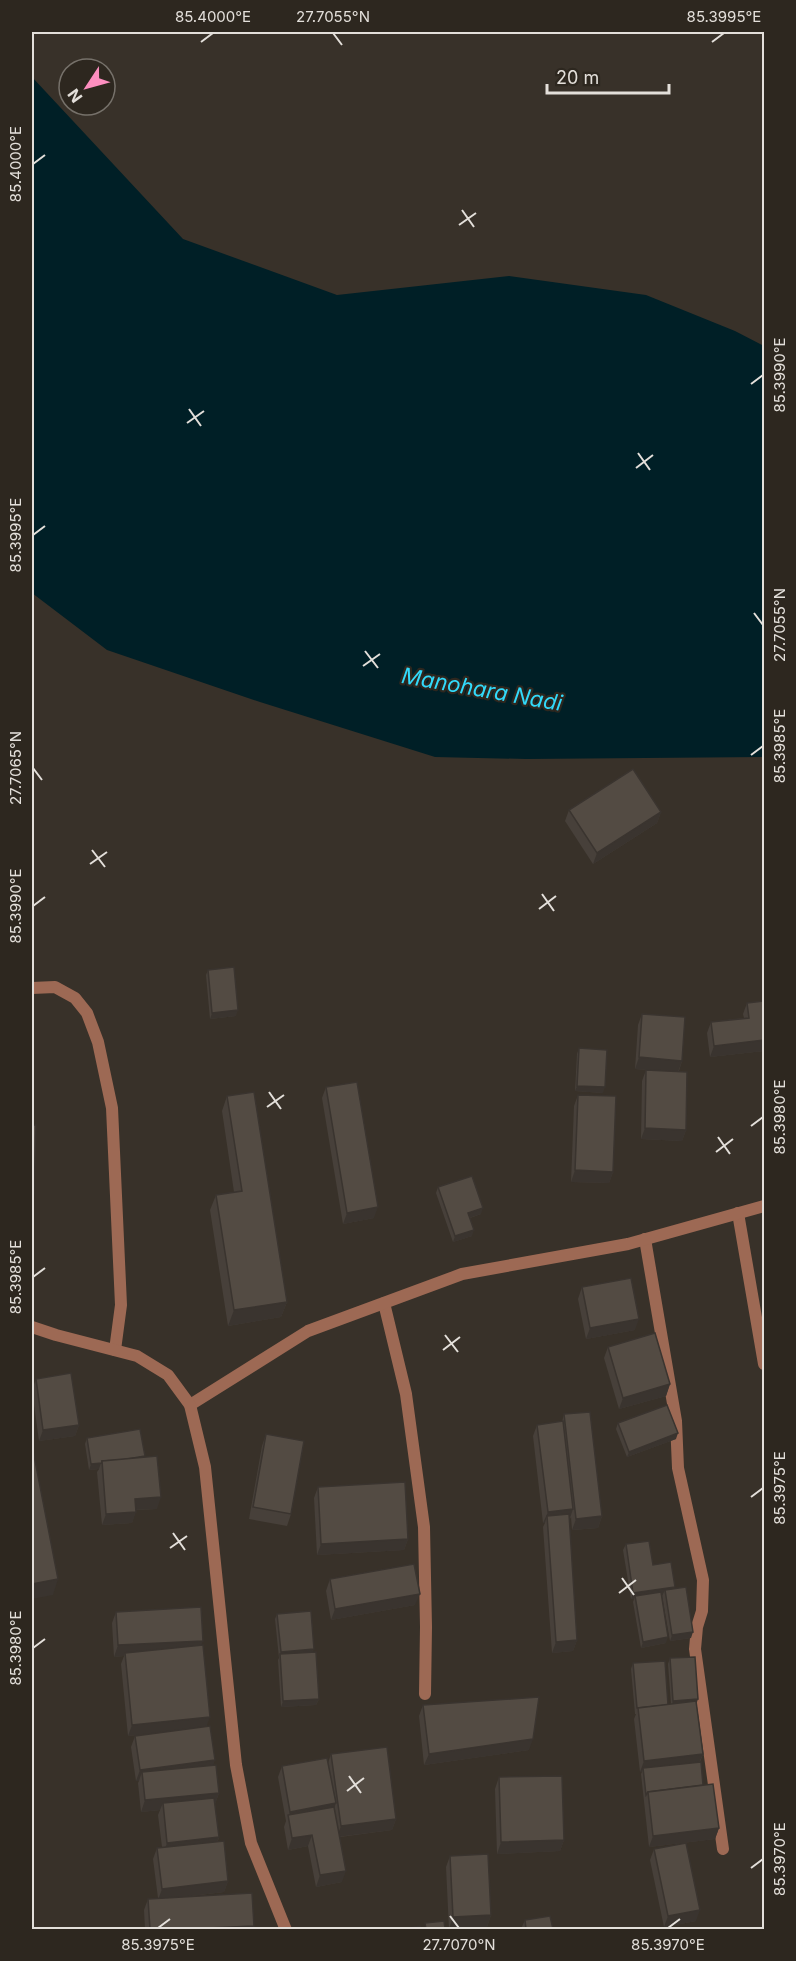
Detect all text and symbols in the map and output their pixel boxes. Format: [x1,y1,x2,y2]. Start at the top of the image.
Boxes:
text: 85.4000°E [175,7,251,26]
text: 27.7055°N [296,7,370,26]
text: 85.3995°E [687,7,761,26]
north arrow [57,57,117,117]
scale bar [547,57,668,95]
text: 20 m [556,67,599,88]
text: N [63,85,87,107]
text: 85.4000°E [6,126,25,202]
text: 85.3990°E [770,337,789,413]
text: 85.3995°E [6,498,25,572]
text: 27.7055°N [770,588,789,662]
water label: Manohara Nadi [400,662,565,716]
text: 85.3985°E [770,709,789,783]
text: 27.7065°N [6,731,25,805]
text: 85.3990°E [6,868,25,944]
text: 85.3980°E [770,1079,789,1155]
text: 85.3985°E [6,1240,25,1314]
text: 85.3975°E [770,1451,789,1525]
text: 85.3980°E [6,1610,25,1686]
text: 85.3970°E [770,1822,789,1896]
text: 85.3975°E [121,1935,195,1954]
text: 27.7070°N [422,1935,496,1954]
text: 85.3970°E [631,1935,705,1954]

